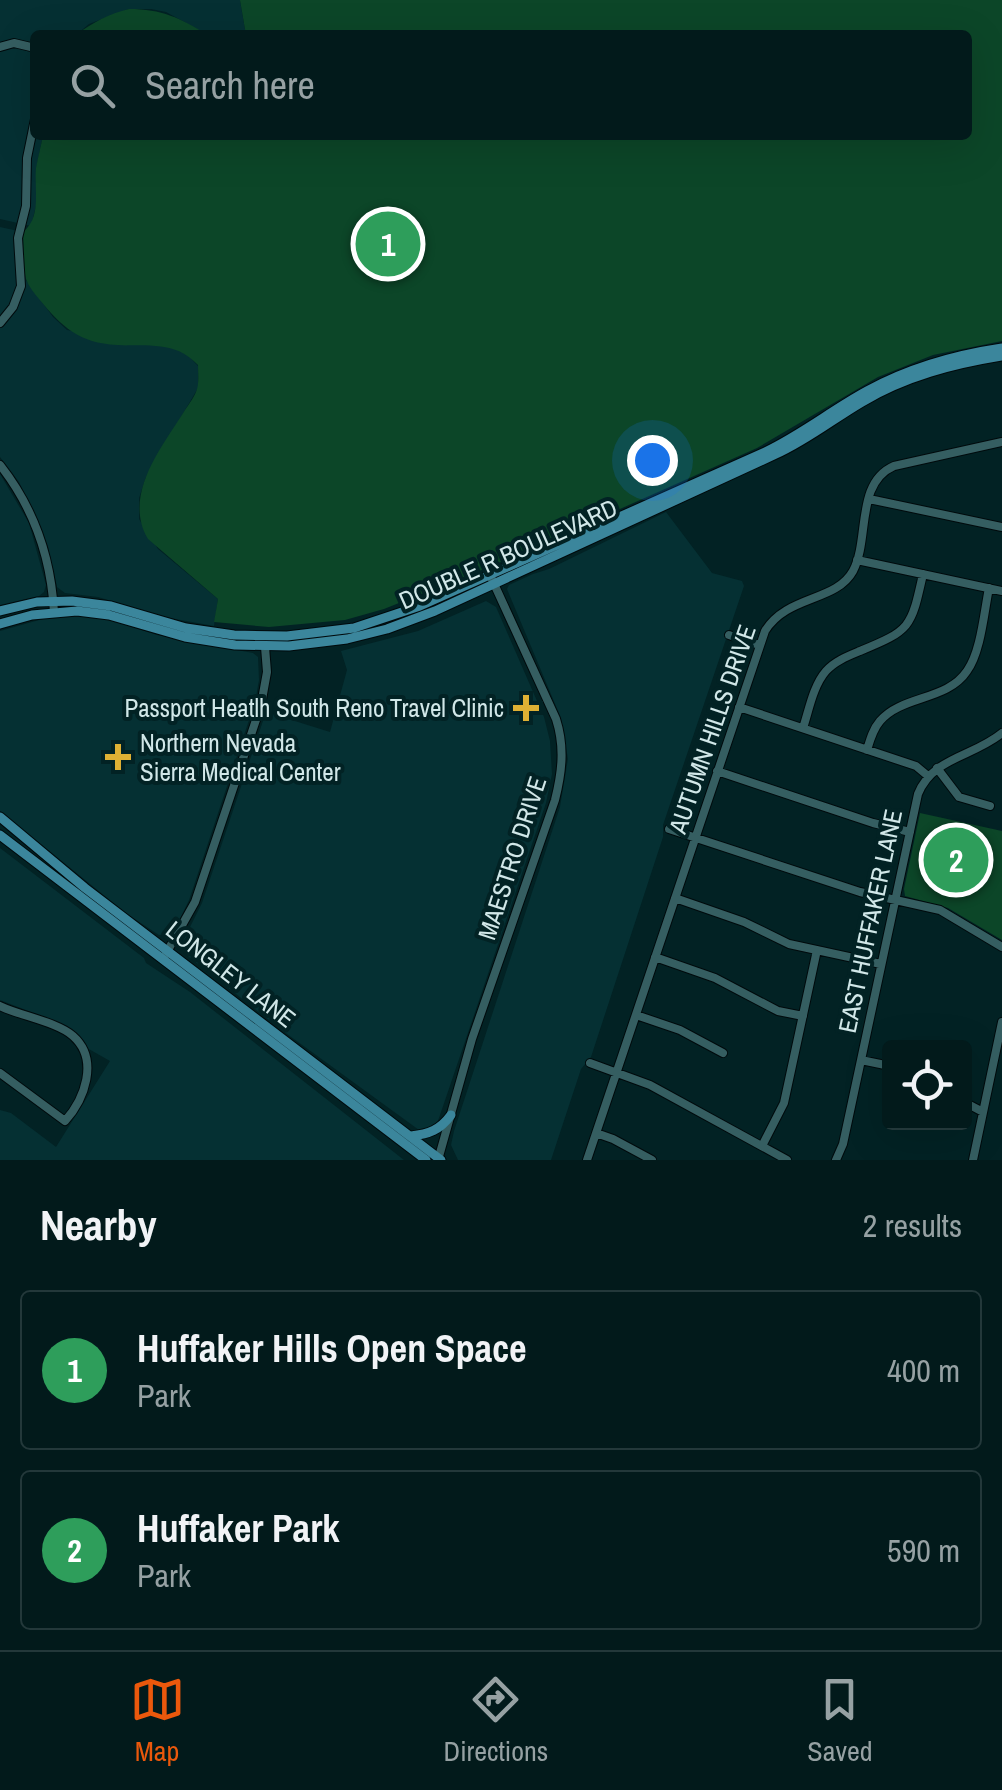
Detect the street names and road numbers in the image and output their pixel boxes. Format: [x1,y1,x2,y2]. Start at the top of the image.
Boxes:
street label: DOUBLE R BOULEVARD [394,491,622,617]
street label: AUTUMN HILLS DRIVE [660,620,764,839]
street label: MAESTRO DRIVE [470,772,554,944]
street label: EAST HUFFAKER LANE [830,806,910,1036]
street label: LONGLEY LANE [159,913,303,1035]

